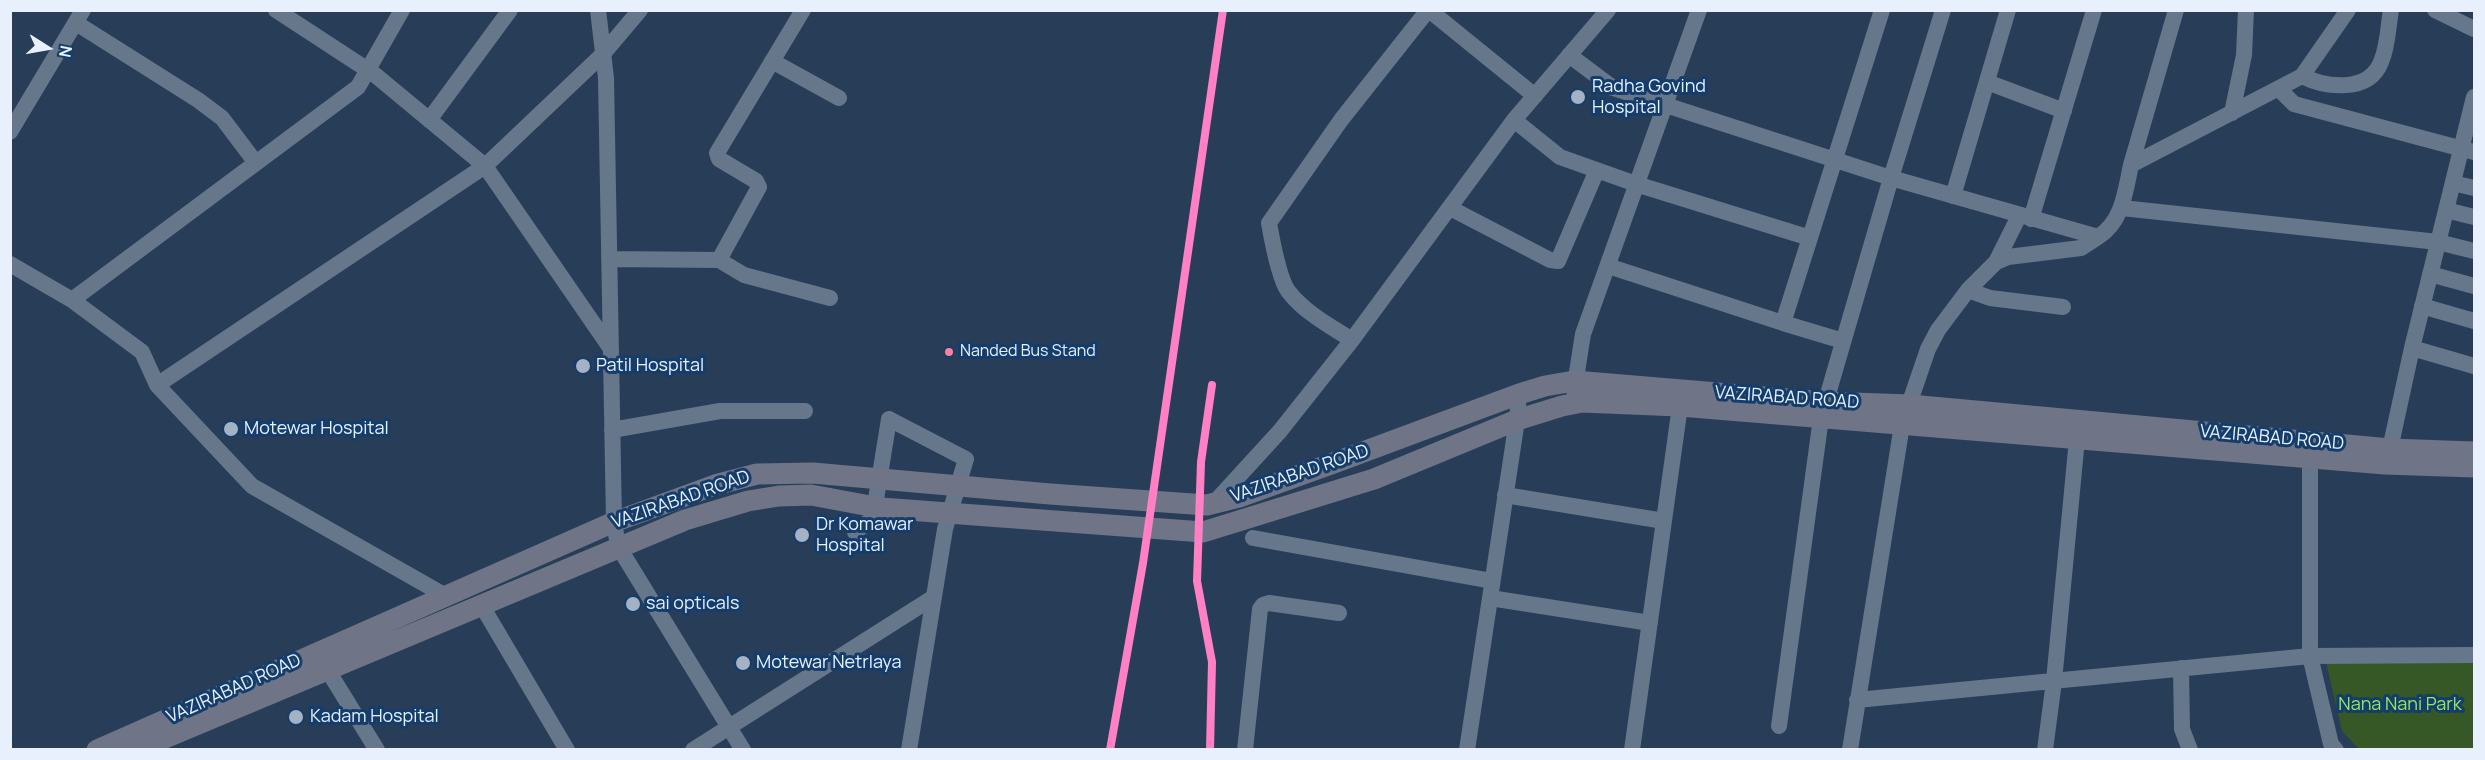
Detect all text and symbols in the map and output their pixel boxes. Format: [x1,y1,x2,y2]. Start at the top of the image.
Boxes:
north arrow [18,18,78,78]
text: N [54,44,78,59]
place label: Radha Govind Hospital [1592,76,1706,118]
marker: Radha Govind Hospital [1569,88,1587,106]
place label: Nanded Bus Stand [960,342,1096,362]
marker: Nanded Bus Stand [943,346,955,358]
place label: Patil Hospital [596,355,704,377]
marker: Patil Hospital [574,357,592,375]
street label: VAZIRABAD ROAD [1714,382,1860,414]
place label: Motewar Hospital [244,418,389,440]
marker: Motewar Hospital [222,420,240,438]
street label: VAZIRABAD ROAD [2199,421,2345,455]
street label: VAZIRABAD ROAD [1228,440,1372,508]
street label: VAZIRABAD ROAD [609,466,753,534]
place label: Dr Komawar Hospital [816,514,913,556]
marker: Dr Komawar Hospital [793,526,811,544]
place label: sai opticals [646,593,740,615]
marker: sai opticals [624,595,642,613]
street label: VAZIRABAD ROAD [164,650,304,728]
place label: Motewar Netrlaya [756,652,901,674]
marker: Motewar Netrlaya [734,654,752,672]
park label: Nana Nani Park [2338,694,2462,716]
place label: Kadam Hospital [310,706,439,728]
marker: Kadam Hospital [287,708,305,726]

